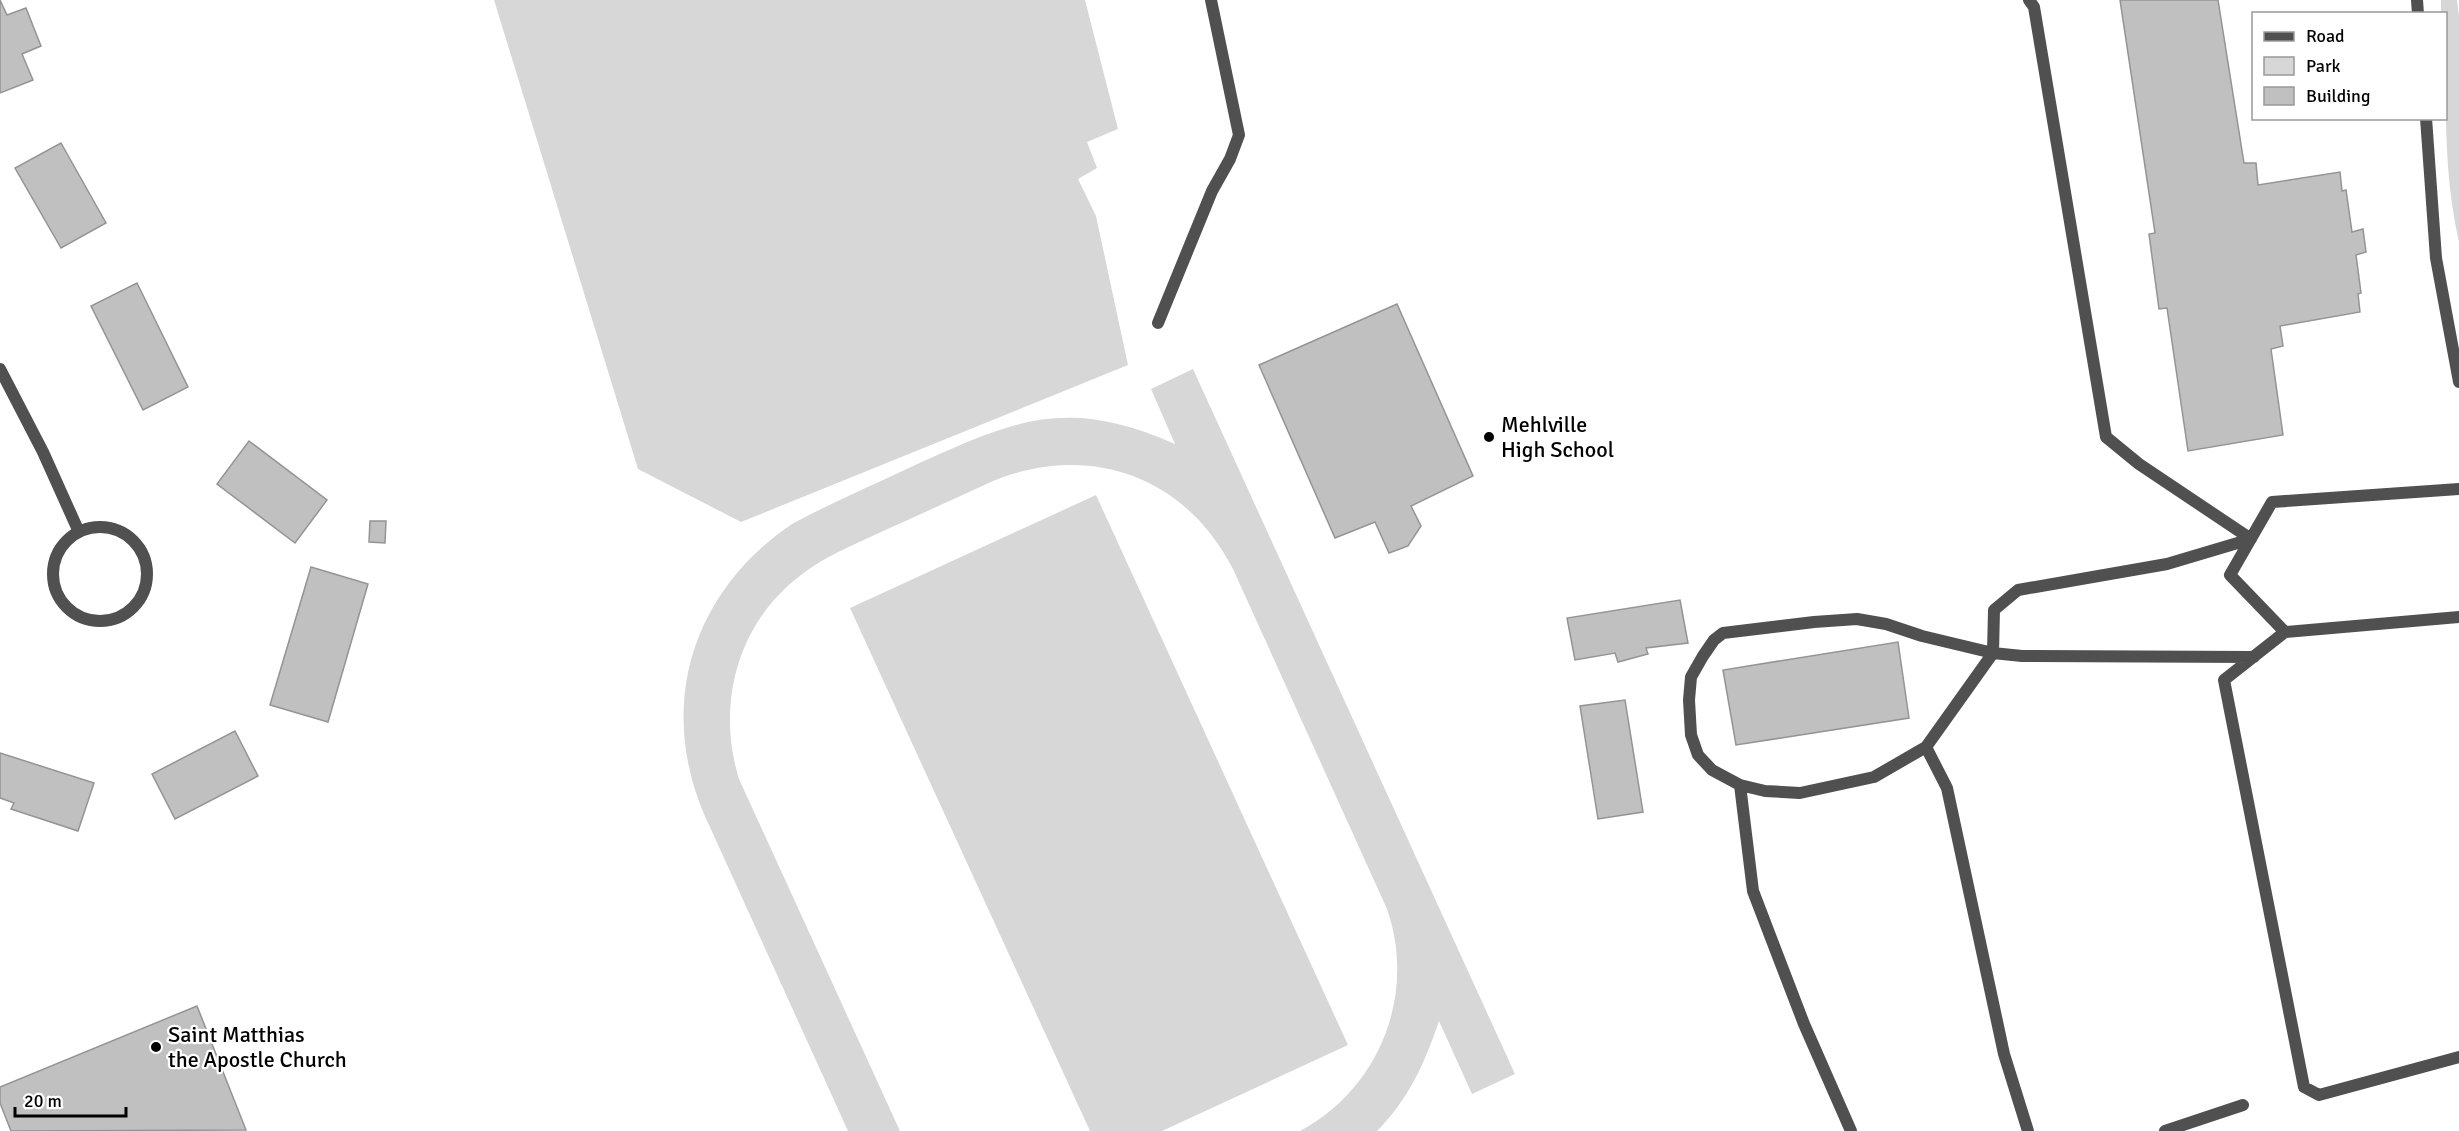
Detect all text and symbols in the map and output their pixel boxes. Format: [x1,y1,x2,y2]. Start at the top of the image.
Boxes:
legend [2252,12,2447,120]
text: Road [2306,25,2345,47]
text: Park [2306,55,2341,77]
text: Building [2306,85,2370,107]
place label: Mehlville High School [1501,411,1614,463]
marker: Mehlville High School [1482,430,1496,444]
place label: Saint Matthias the Apostle Church [168,1021,347,1073]
marker: Saint Matthias the Apostle Church [149,1040,163,1054]
scale bar [15,1080,126,1118]
text: 20 m [24,1090,62,1112]

